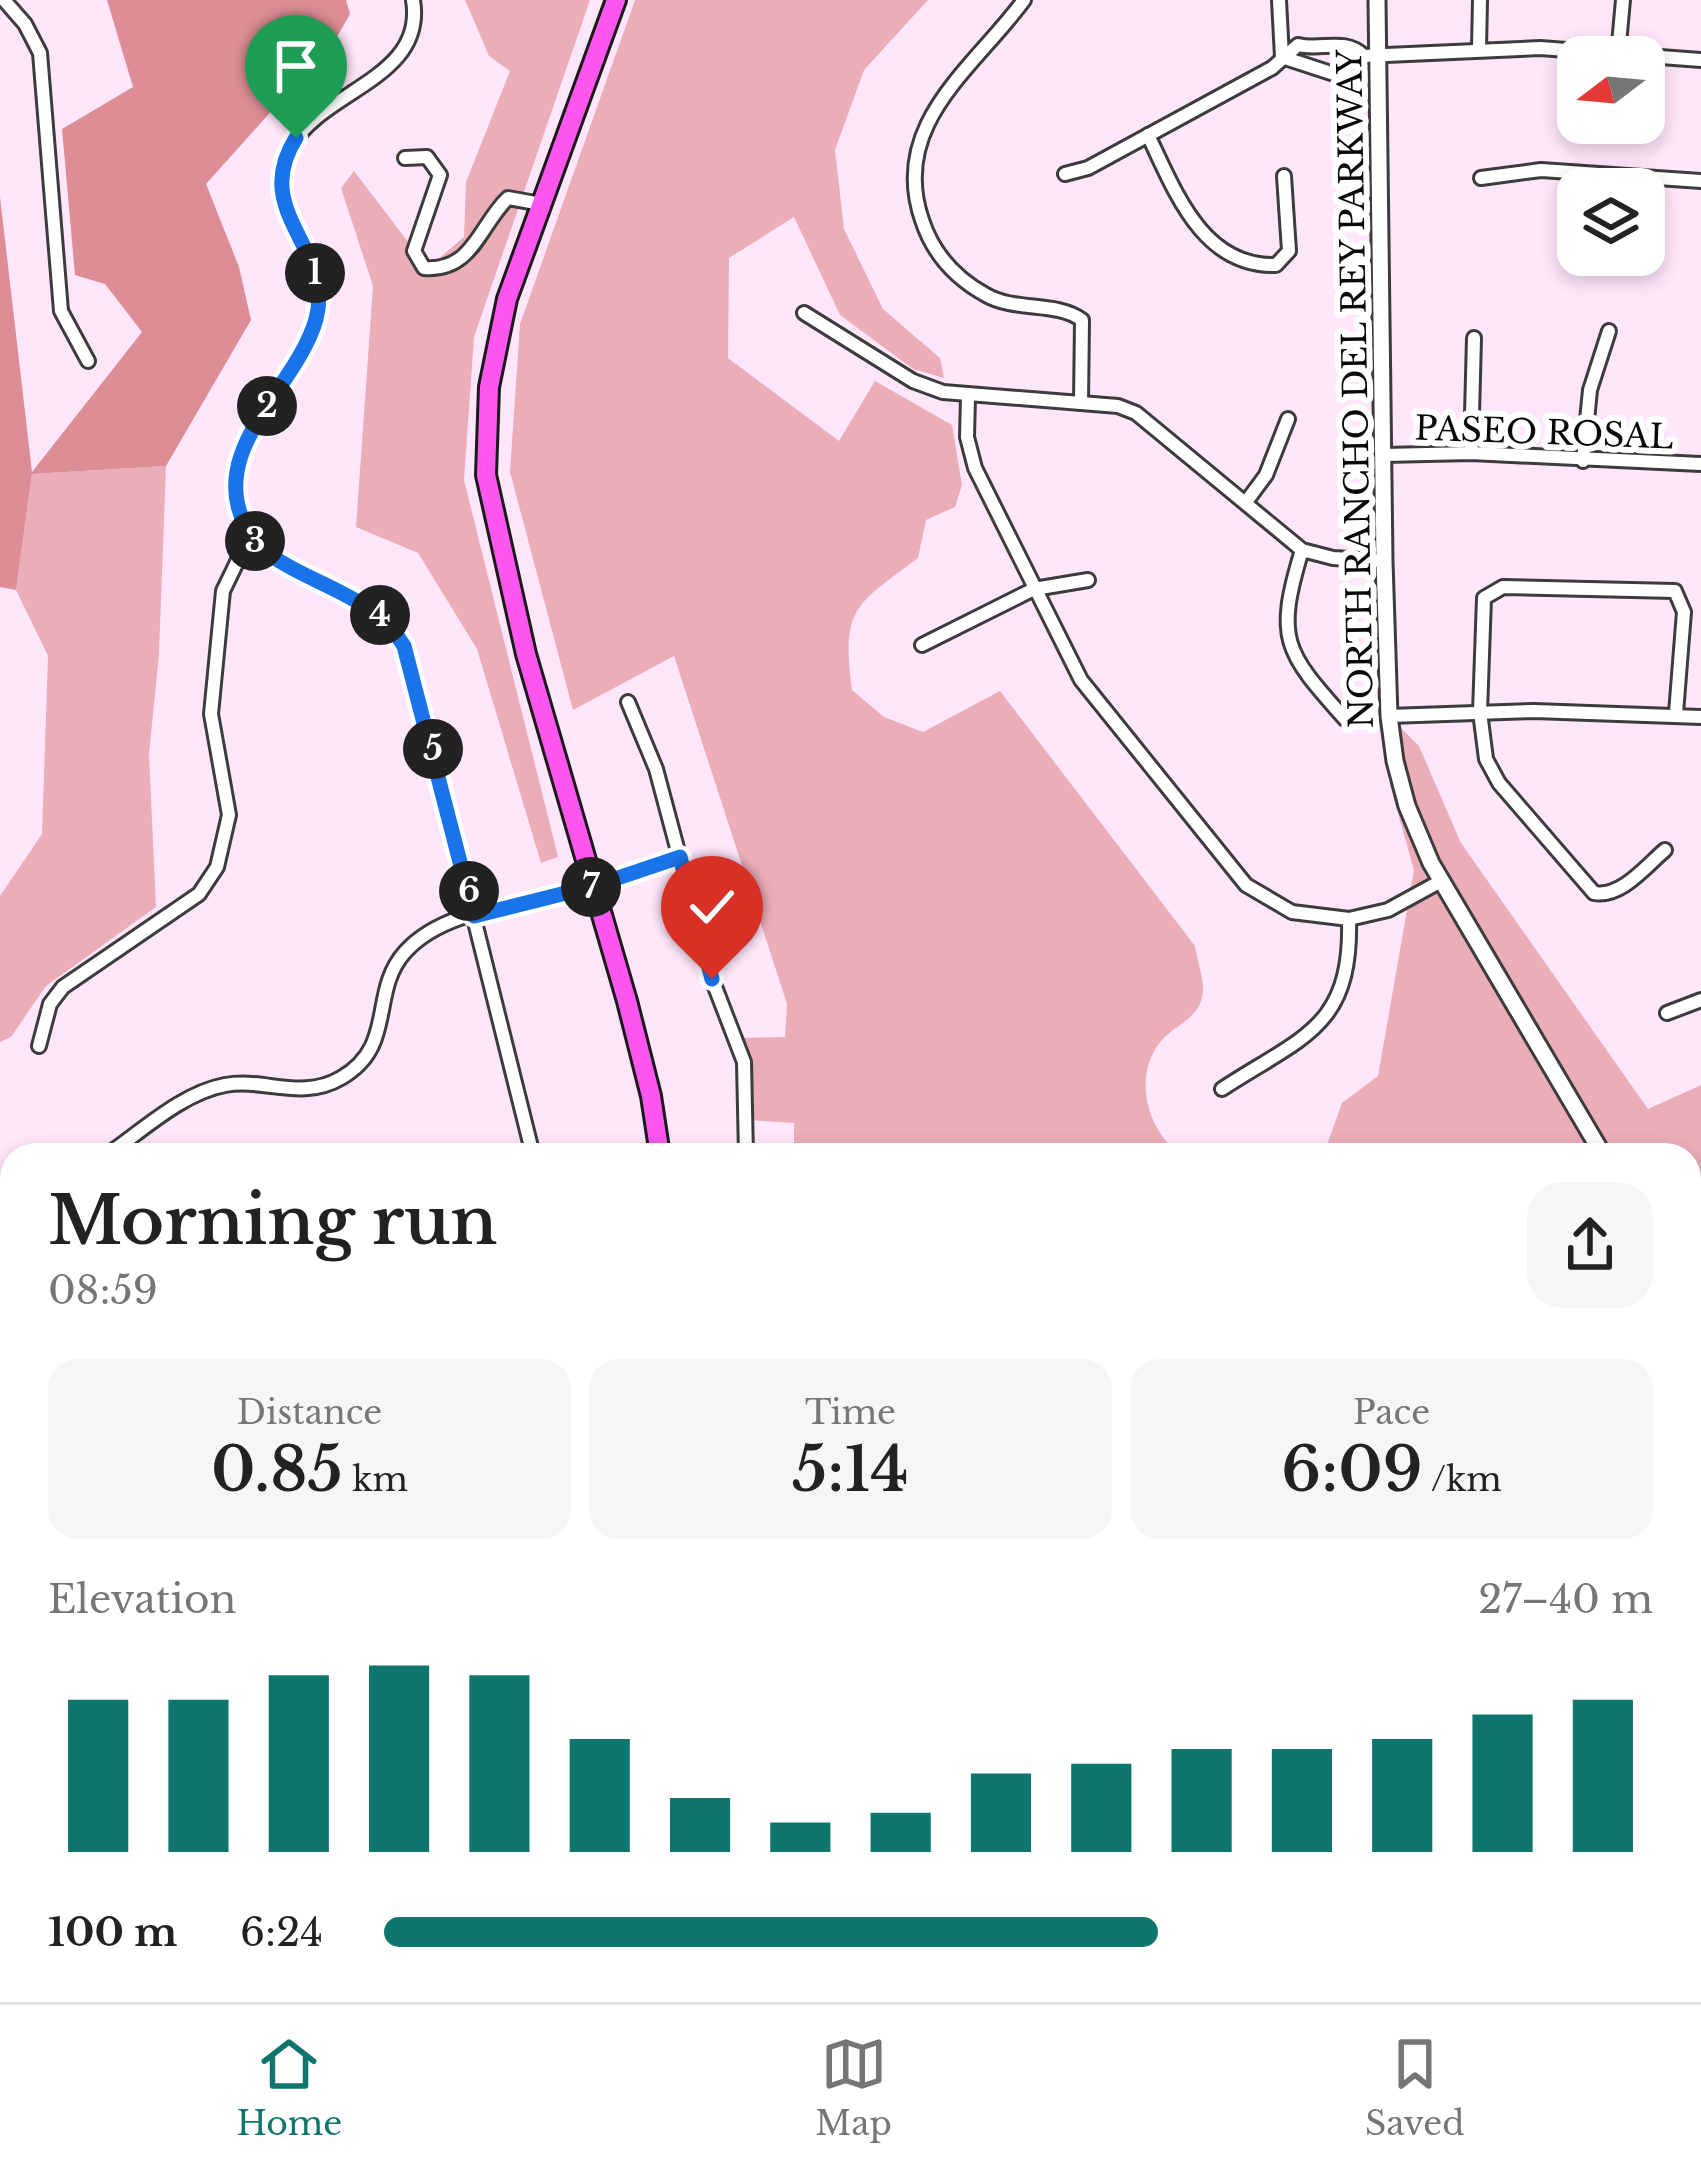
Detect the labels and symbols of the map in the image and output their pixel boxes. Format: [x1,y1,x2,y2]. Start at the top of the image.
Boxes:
pin [245,15,347,138]
north arrow [1557,36,1665,144]
street label: NORTH RANCHO DEL REY PARKWAY [1329,48,1382,729]
pin: 1 [285,243,345,303]
pin: 2 [237,376,297,436]
street label: PASEO ROSAL [1414,407,1674,458]
pin: 3 [225,511,285,571]
pin: 4 [350,585,410,645]
pin: 5 [403,719,463,779]
pin [661,856,763,979]
pin: 7 [561,857,621,917]
pin: 6 [439,861,499,921]

